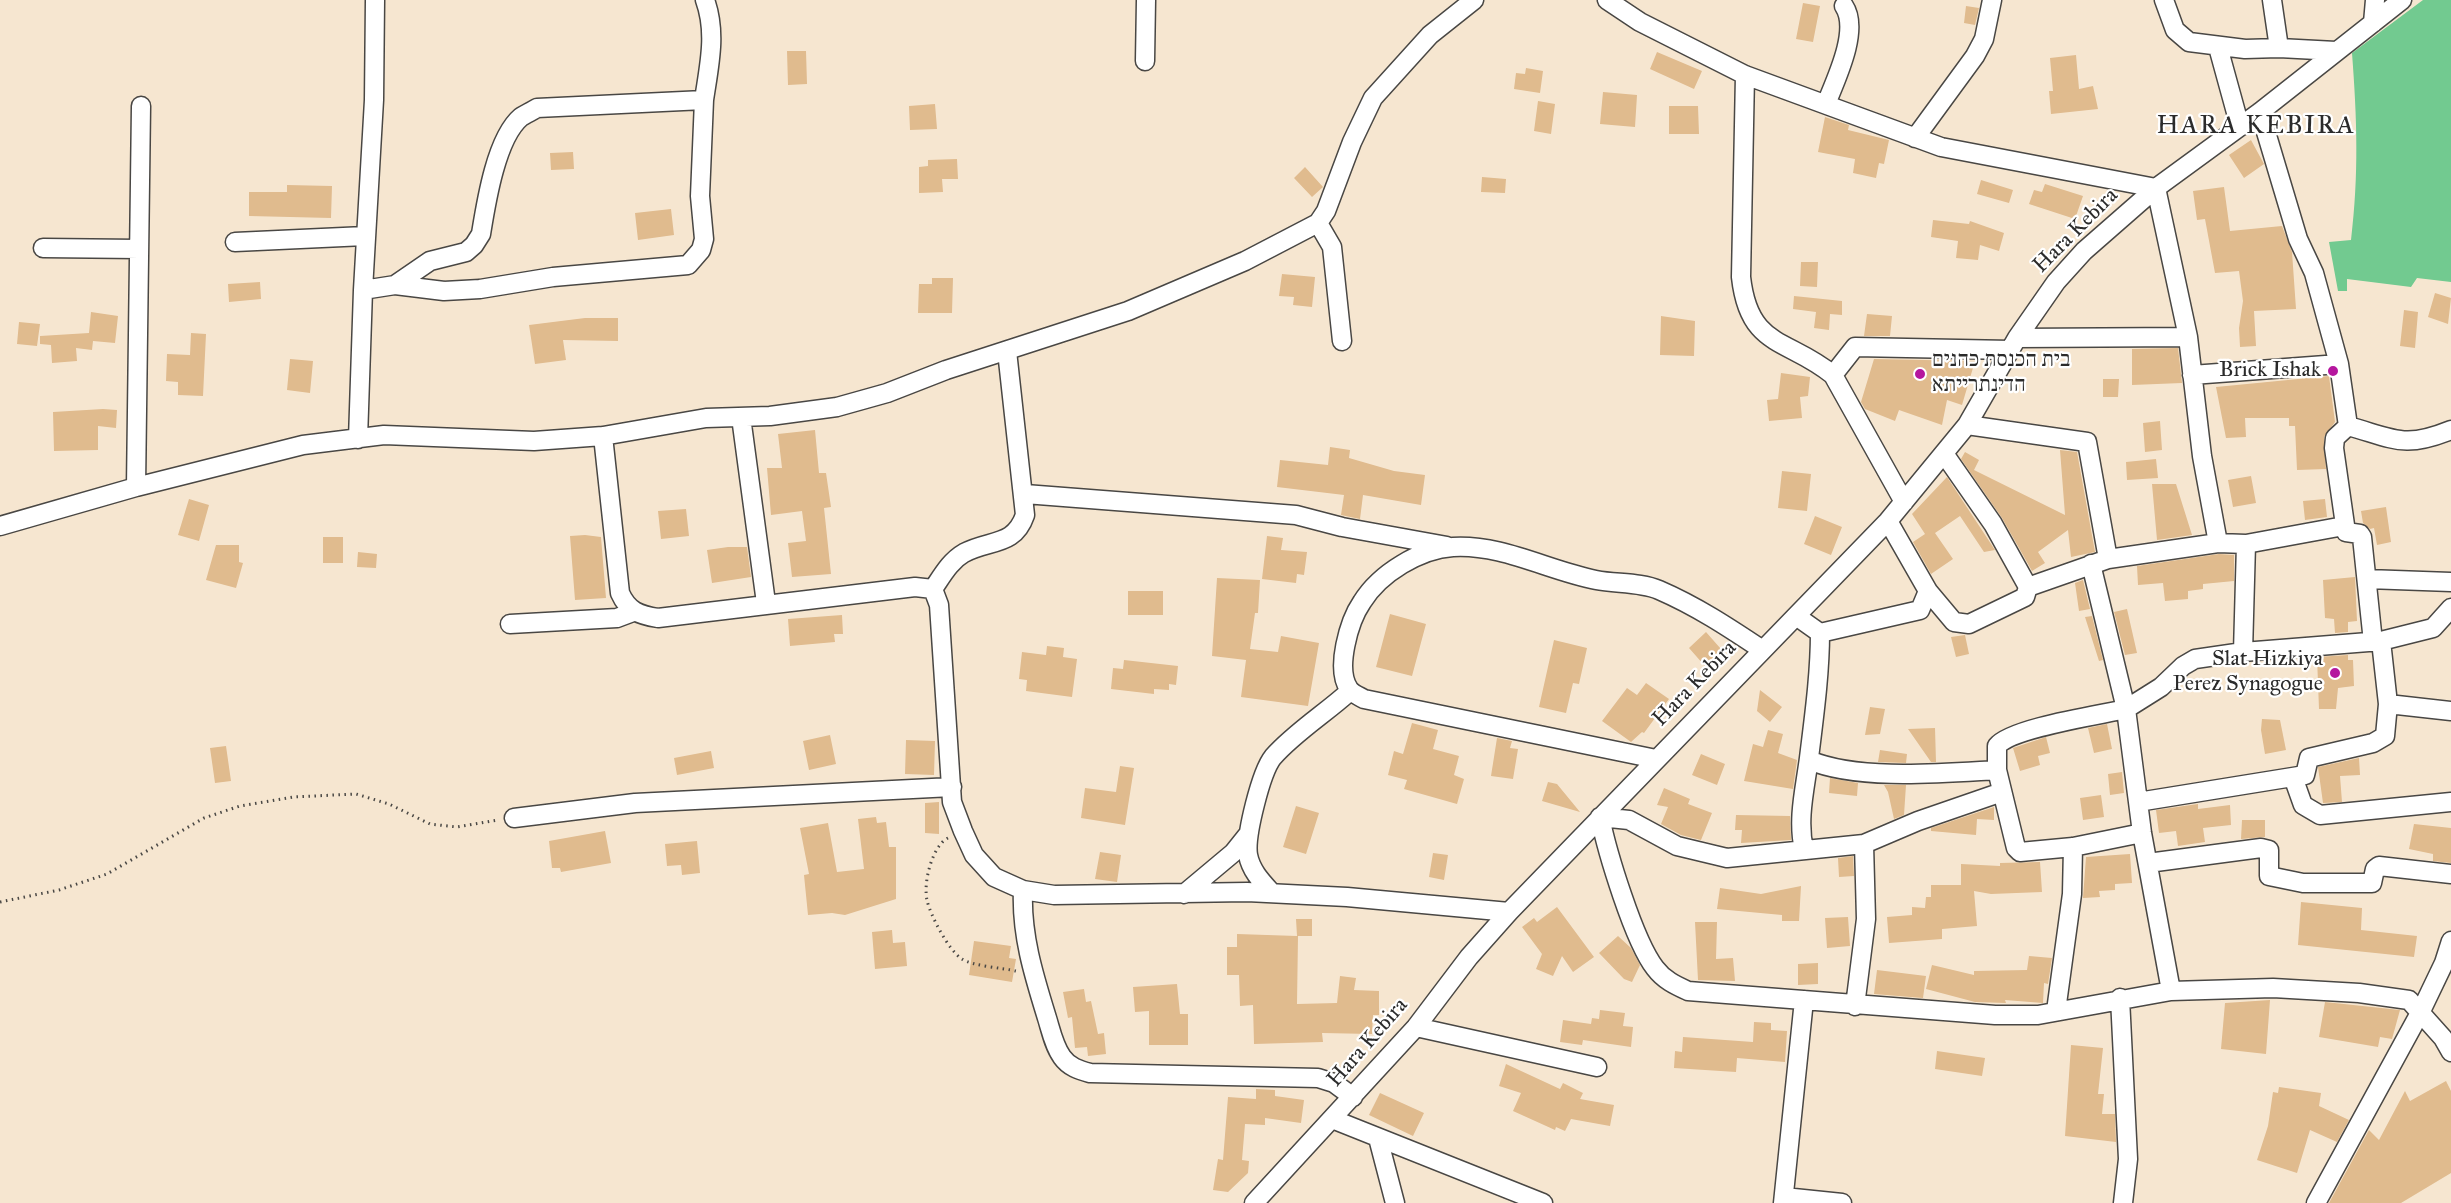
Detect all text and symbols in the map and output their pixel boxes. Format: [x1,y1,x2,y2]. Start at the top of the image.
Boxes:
district label: HARA KEBIRA [2157,111,2355,143]
street label: Hara Kebira [2028,183,2124,279]
place label: בית הכנסת כהנים הדינתרייתא [1932,348,2070,400]
place label: Brick Ishak [2219,358,2321,384]
marker: Brick Ishak [2326,364,2340,378]
marker: בית הכנסת כהנים הדינתרייתא [1913,367,1927,381]
street label: Hara Kebira [1648,636,1742,732]
place label: Slat Hizkiya Perez Synagogue [2173,647,2323,698]
marker: Slat Hizkiya Perez Synagogue [2328,666,2342,680]
street label: Hara Kebira [1322,993,1414,1093]

